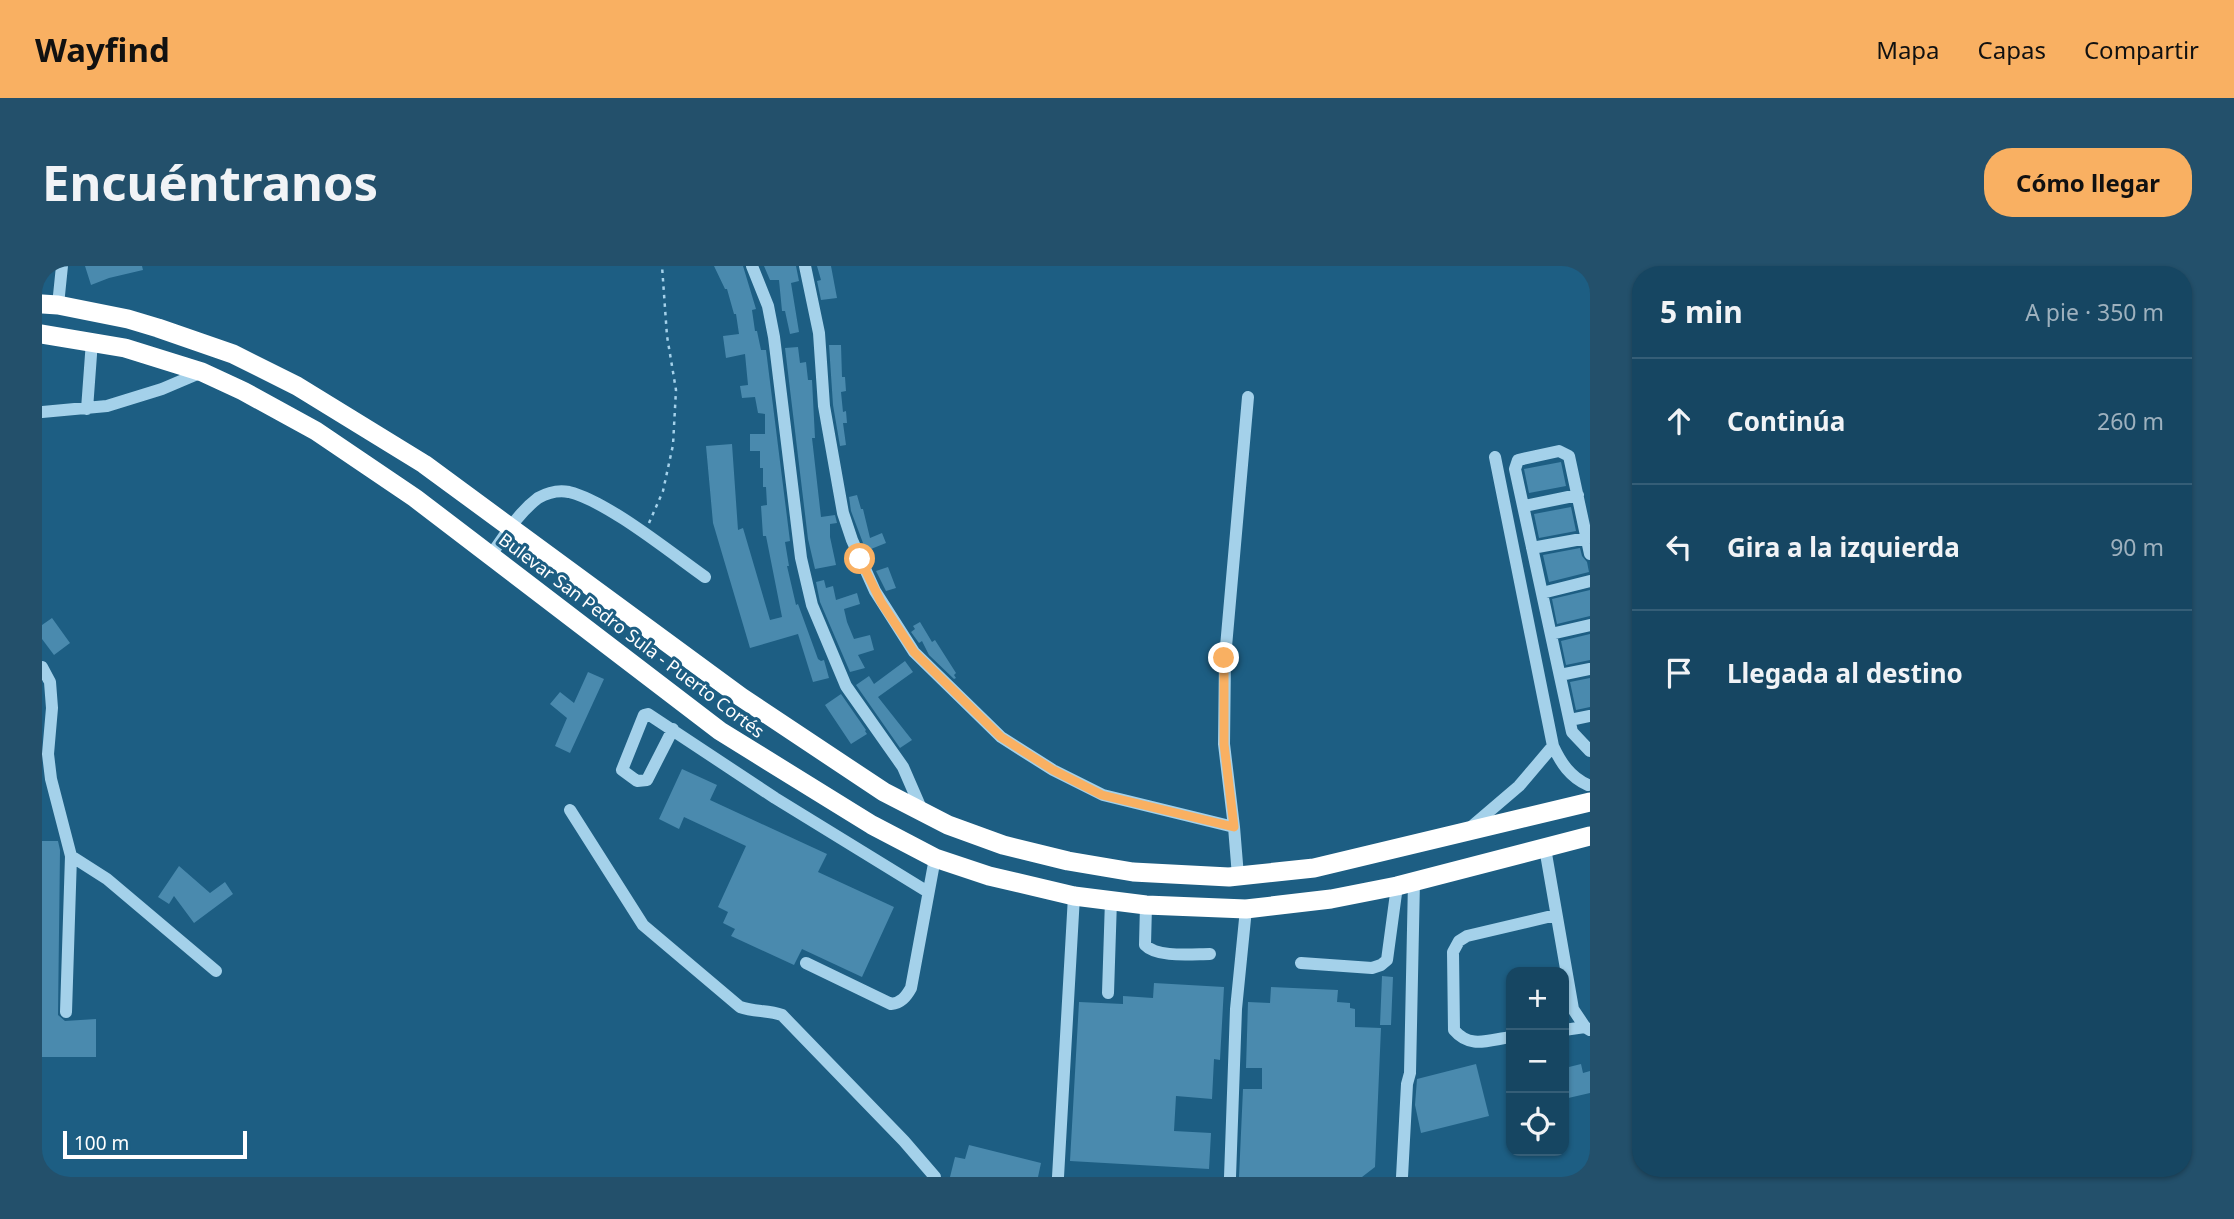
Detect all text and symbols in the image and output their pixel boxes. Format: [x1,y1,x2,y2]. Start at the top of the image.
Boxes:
text: Wayfind [35,27,170,72]
text: Mapa [1876,33,1940,66]
text: Capas [1978,33,2046,66]
text: Compartir [2084,33,2199,66]
button: Cómo llegar [1984,148,2192,217]
text: Encuéntranos [42,149,378,215]
text: 5 min [1660,291,1743,332]
text: A pie · 350 m [2025,296,2164,328]
icon: ahead [1660,402,1698,440]
text: Continúa [1727,403,1845,439]
text: 260 m [2097,405,2164,437]
street label: Bulevar San Pedro Sula - Puerto Cortés [494,527,770,743]
icon: left [1660,528,1698,566]
text: Gira a la izquierda [1727,529,1960,565]
text: 90 m [2110,531,2164,563]
route start [844,543,875,574]
route end [1208,642,1239,673]
icon: arrive [1660,654,1698,692]
text: Llegada al destino [1727,655,1963,691]
map controls [1506,967,1569,1156]
button: + [1506,967,1569,1030]
button: − [1506,1030,1569,1093]
button: locate [1506,1093,1569,1156]
scale bar [63,1128,247,1160]
text: 100 m [74,1130,129,1156]

